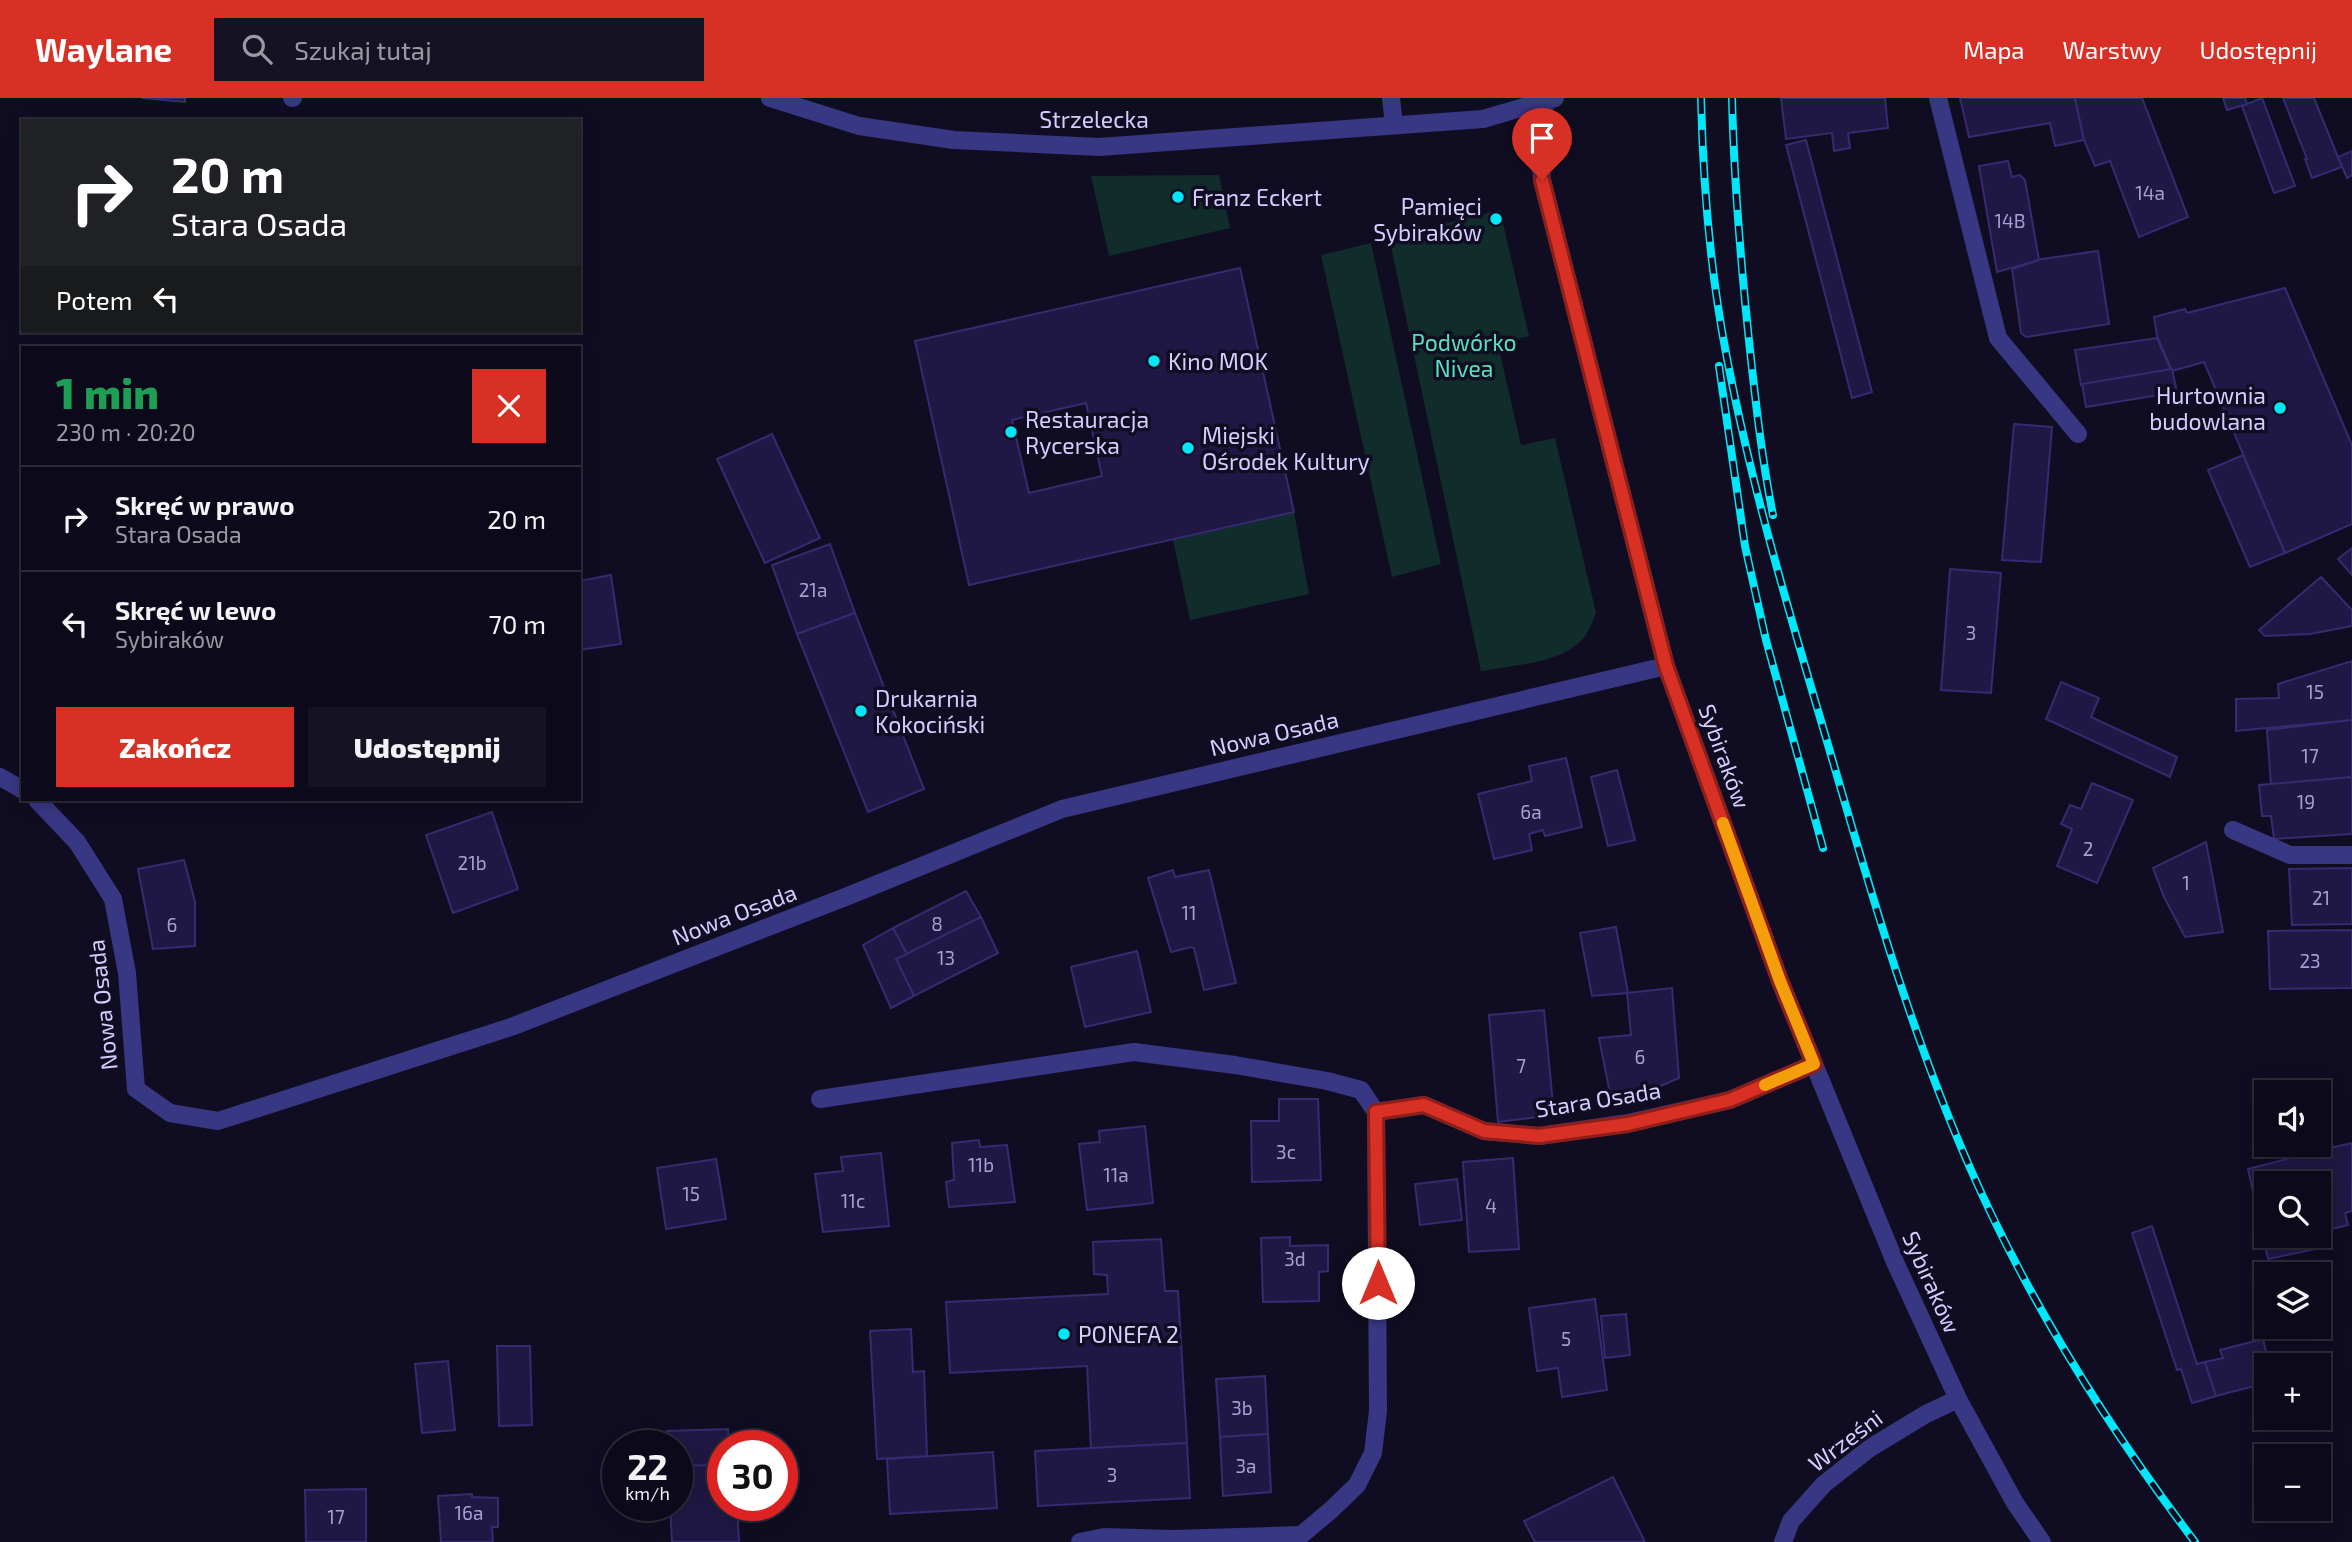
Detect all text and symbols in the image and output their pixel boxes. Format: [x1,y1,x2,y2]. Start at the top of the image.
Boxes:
search box [214,18,704,81]
text: Waylane [35,29,172,69]
icon: search [238,30,276,68]
text: Szukaj tutaj [294,34,432,65]
text: Mapa [1963,35,2025,64]
text: Warstwy [2063,35,2162,64]
text: Udostępnij [2200,35,2317,64]
street label: Strzelecka [1039,105,1149,133]
pin [1512,108,1572,180]
icon: arrive [1523,119,1561,157]
text: 20 m [171,144,284,203]
icon: right [56,147,147,238]
house number: 14a [2135,181,2165,204]
place label: Franz Eckert [1192,183,1322,211]
marker: Franz Eckert [1170,189,1186,205]
place label: Pamięci Sybiraków [1373,192,1482,246]
text: Stara Osada [171,204,347,242]
house number: 14B [1994,209,2026,232]
marker: Pamięci Sybiraków [1488,211,1504,227]
icon: left [147,280,185,318]
text: Potem [56,284,133,315]
park label: Podwórko Nivea [1411,328,1517,382]
place label: Kino MOK [1168,347,1268,375]
marker: Kino MOK [1146,353,1162,369]
text: 1 min [56,367,159,417]
button: close [472,369,546,443]
place label: Hurtownia budowlana [2149,381,2266,435]
marker: Hurtownia budowlana [2272,400,2288,416]
place label: Restauracja Rycerska [1025,405,1149,459]
text: 230 m · 20:20 [56,418,196,446]
place label: Miejski Ośrodek Kultury [1202,421,1370,475]
marker: Restauracja Rycerska [1003,424,1019,440]
marker: Miejski Ośrodek Kultury [1180,440,1196,456]
text: Skręć w prawo [115,489,295,520]
icon: right [56,500,94,538]
text: 20 m [487,503,546,534]
text: Stara Osada [115,520,242,548]
house number: 21a [799,578,827,601]
text: Skręć w lewo [115,594,276,625]
icon: left [56,605,94,643]
text: 70 m [488,608,546,639]
house number: 3 [1966,621,1976,644]
text: Sybiraków [115,625,224,653]
house number: 15 [2306,680,2324,703]
place label: Drukarnia Kokociński [875,684,985,738]
street label: Sybiraków [1693,700,1757,812]
marker: Drukarnia Kokociński [853,703,869,719]
street label: Nowa Osada [1207,705,1341,761]
button: Zakończ [56,707,294,787]
button: Udostępnij [308,707,546,787]
house number: 17 [2301,744,2319,767]
house number: 19 [2297,790,2315,813]
house number: 6a [1520,800,1542,823]
house number: 2 [2083,837,2093,860]
house number: 21b [457,851,487,874]
house number: 1 [2182,871,2190,894]
street label: Nowa Osada [668,877,800,951]
house number: 21 [2312,886,2330,909]
house number: 11 [1181,901,1197,924]
house number: 8 [931,912,943,935]
house number: 6 [167,913,177,936]
street label: Nowa Osada [81,938,123,1072]
house number: 13 [937,946,955,969]
house number: 23 [2299,949,2321,972]
house number: 6 [1635,1045,1645,1068]
house number: 7 [1516,1054,1526,1077]
street label: Stara Osada [1533,1075,1663,1123]
map controls [2254,1080,2331,1521]
button: sound [2254,1080,2331,1157]
house number: 3c [1276,1140,1296,1163]
house number: 11b [968,1153,994,1176]
house number: 11a [1103,1163,1129,1186]
button: search [2254,1171,2331,1248]
house number: 15 [682,1182,700,1205]
house number: 11c [841,1189,865,1212]
house number: 4 [1485,1194,1497,1217]
street label: Sybiraków [1897,1227,1967,1337]
position arrow [1341,1246,1415,1320]
house number: 3d [1284,1247,1306,1270]
button: layers [2254,1262,2331,1339]
place label: PONEFA 2 [1078,1320,1179,1348]
marker: PONEFA 2 [1056,1326,1072,1342]
house number: 5 [1561,1327,1571,1350]
button: + [2254,1353,2331,1430]
house number: 3b [1231,1396,1253,1419]
street label: Wrześni [1802,1403,1888,1477]
speed limit sign: 30 [707,1430,798,1521]
button: − [2254,1444,2331,1521]
text: 22 [627,1445,668,1487]
house number: 3a [1236,1454,1257,1477]
house number: 3 [1107,1463,1117,1486]
text: km/h [625,1482,670,1504]
house number: 16a [455,1501,483,1524]
house number: 17 [327,1505,345,1528]

